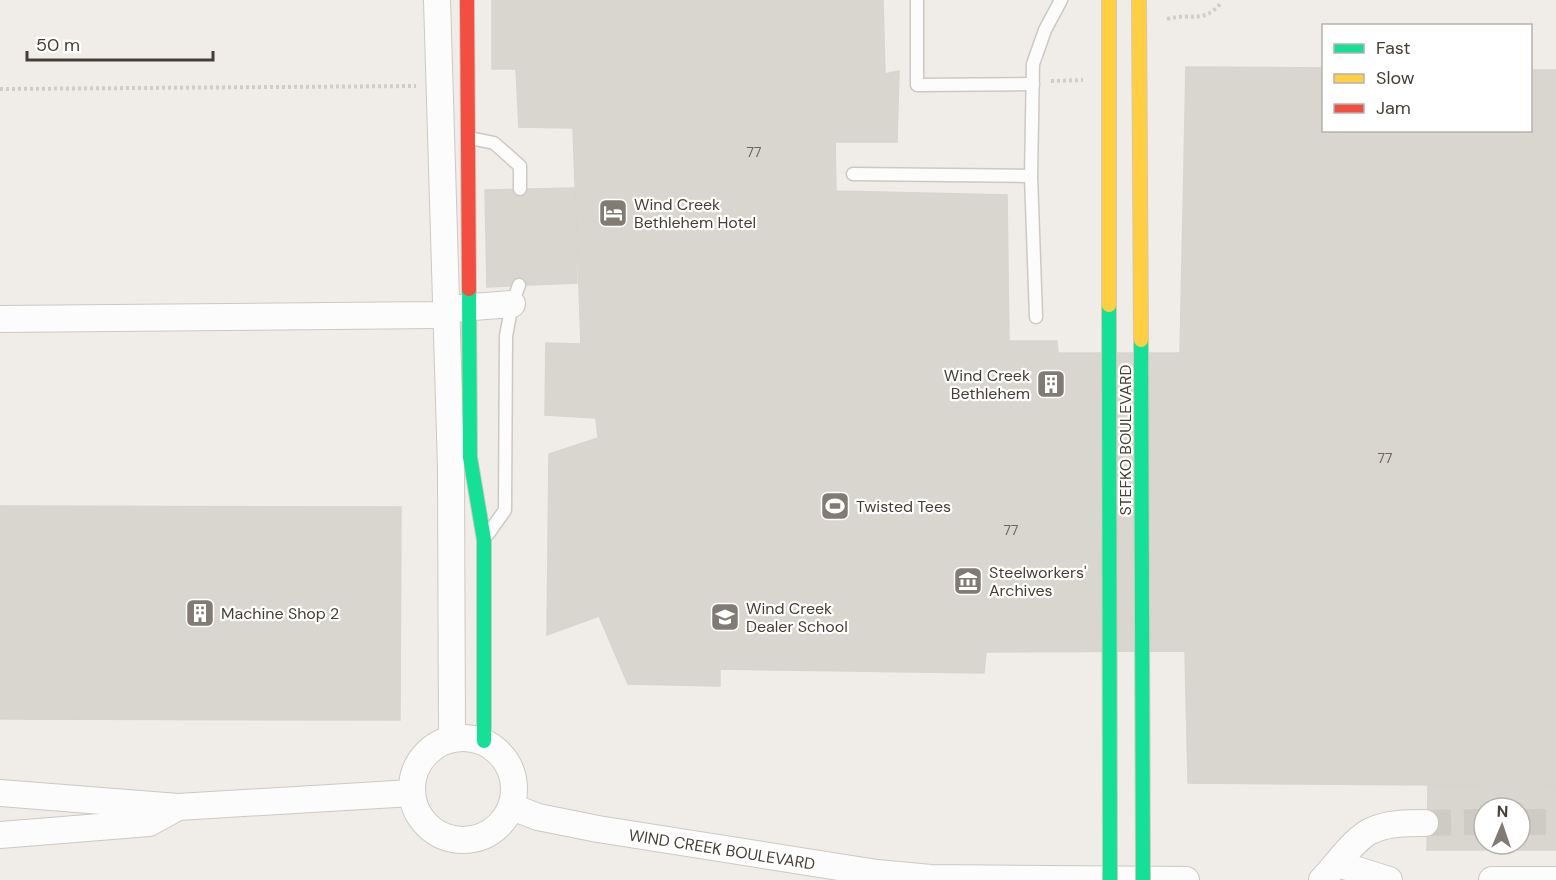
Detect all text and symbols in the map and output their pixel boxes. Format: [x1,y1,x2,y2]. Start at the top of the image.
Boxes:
scale bar [27,24,213,62]
legend [1322,24,1532,132]
text: 50 m [36,33,80,57]
text: Fast [1376,36,1411,60]
text: Slow [1376,66,1415,90]
text: Jam [1376,96,1411,120]
house number: 77 [747,143,761,161]
place label: Wind Creek Bethlehem Hotel [634,194,756,233]
hotel icon: Wind Creek Bethlehem Hotel [597,197,629,229]
street label: STEFKO BOULEVARD [1115,364,1136,516]
place label: Wind Creek Bethlehem [944,365,1030,404]
building icon: Wind Creek Bethlehem [1035,368,1067,400]
house number: 77 [1378,449,1392,467]
sports icon: Twisted Tees [819,490,851,522]
place label: Twisted Tees [856,496,951,517]
house number: 77 [1004,521,1018,539]
place label: Steelworkers' Archives [989,562,1086,601]
museum icon: Steelworkers' Archives [952,565,984,597]
building icon: Machine Shop 2 [184,597,216,629]
place label: Wind Creek Dealer School [746,598,848,637]
school or university icon: Wind Creek Dealer School [709,601,741,633]
place label: Machine Shop 2 [221,603,339,624]
north arrow [1472,796,1532,856]
text: N [1496,801,1509,822]
street label: WIND CREEK BOULEVARD [627,824,817,875]

